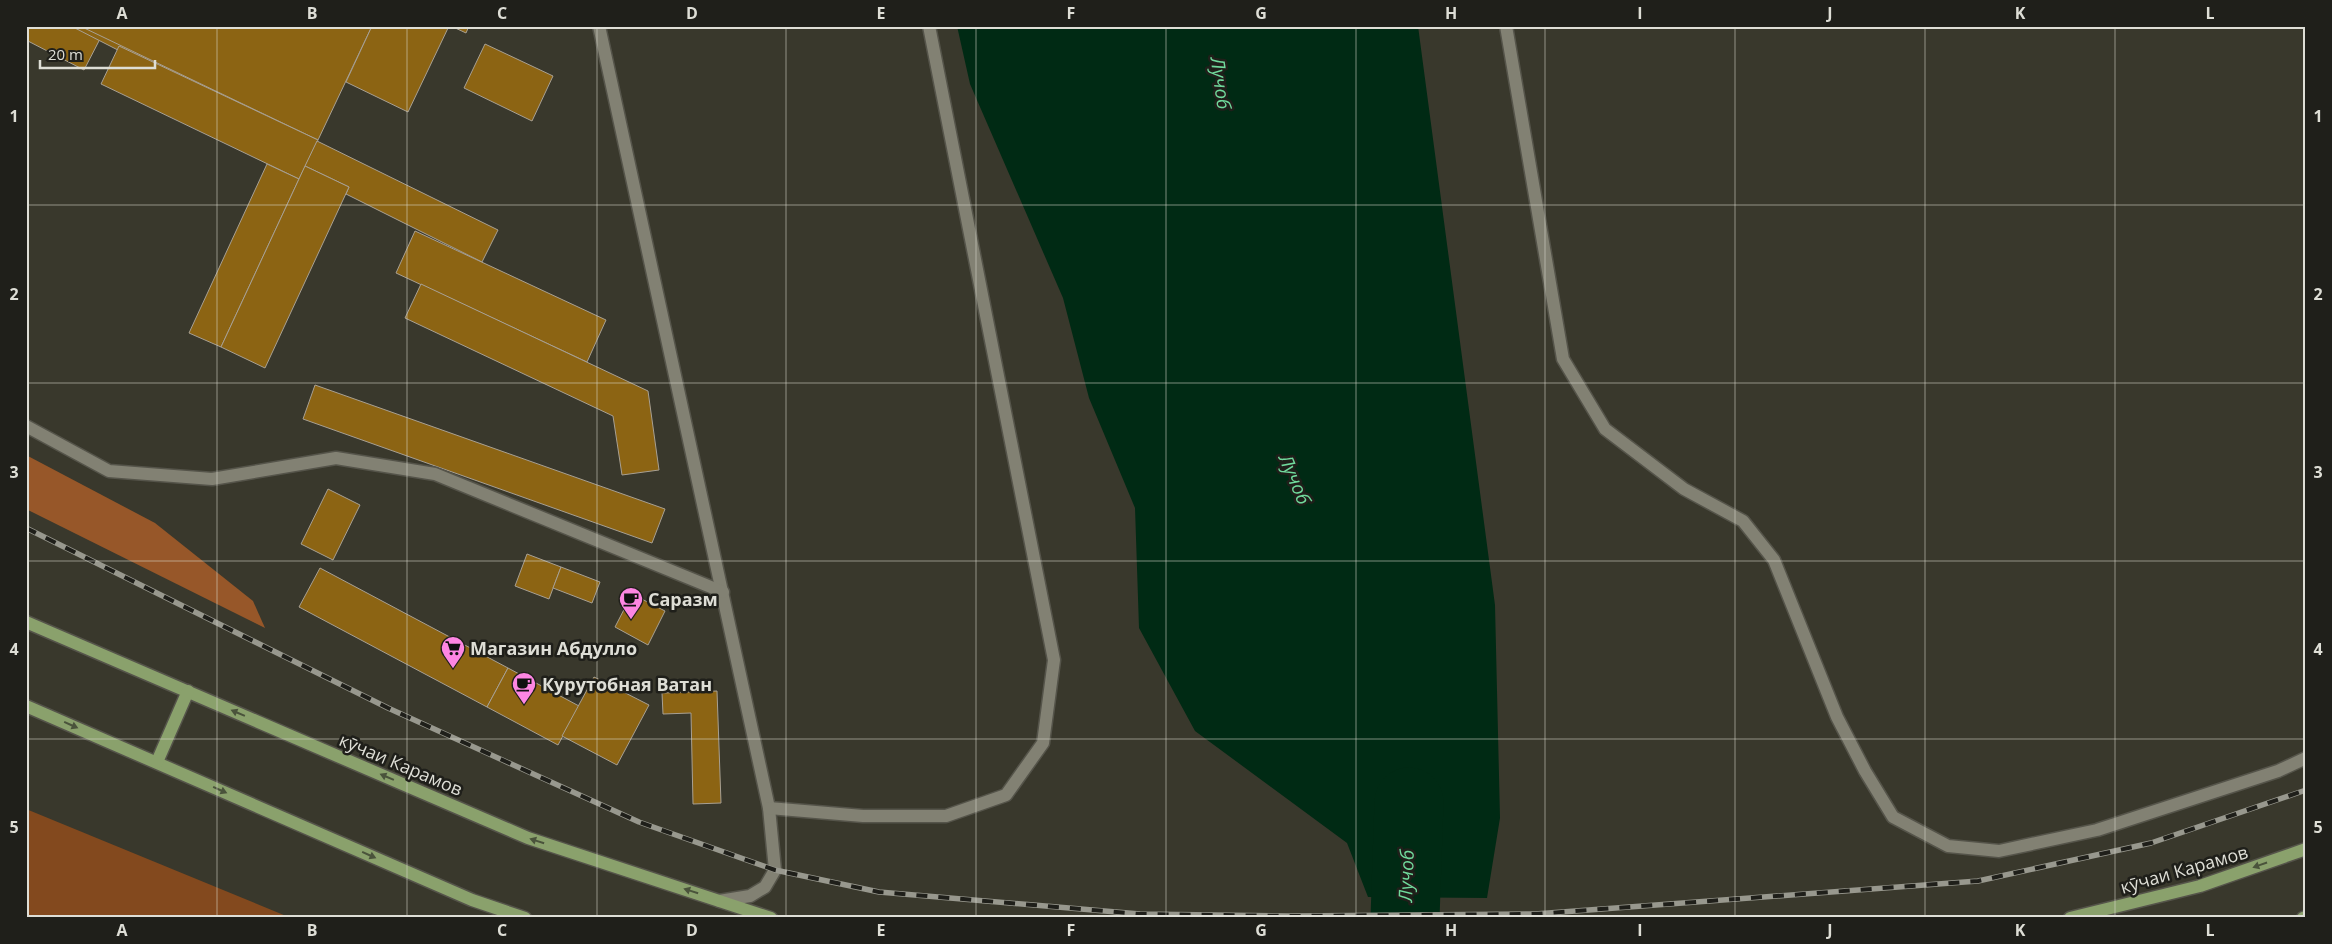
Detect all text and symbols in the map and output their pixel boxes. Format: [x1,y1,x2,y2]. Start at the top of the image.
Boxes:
text: A [116,2,128,24]
text: B [307,2,317,24]
text: C [497,2,507,24]
text: D [686,2,698,24]
text: E [877,2,886,24]
text: F [1067,2,1075,24]
text: G [1255,2,1267,24]
text: H [1445,2,1457,24]
text: I [1637,2,1643,24]
text: J [1825,2,1833,24]
text: K [2015,2,2026,24]
text: L [2205,2,2215,24]
scale bar [40,38,155,70]
text: 20 m [48,44,83,64]
water label: Лучоб [1204,54,1238,112]
text: 1 [9,105,19,127]
text: 1 [2313,105,2323,127]
text: 2 [9,283,19,305]
text: 2 [2313,283,2323,305]
water label: Лучоб [1272,449,1318,509]
text: 3 [9,461,19,483]
text: 3 [2313,461,2323,483]
cafe icon: Саразм [618,586,644,620]
place label: Саразм [648,587,718,611]
supermarket icon: Магазин Абдулло [440,635,466,669]
place label: Магазин Абдулло [470,636,637,660]
text: 4 [9,638,19,660]
text: 4 [2313,638,2323,660]
cafe icon: Курутобная Ватан [511,671,537,705]
place label: Курутобная Ватан [542,672,712,696]
one-way arrow [231,708,245,716]
one-way arrow [64,722,78,730]
street label: кӯчаи Карамов [336,727,466,801]
one-way arrow [379,773,394,781]
one-way arrow [213,787,227,795]
text: 5 [9,816,19,838]
text: 5 [2313,816,2323,838]
one-way arrow [529,836,544,844]
street label: кӯчаи Карамов [2117,839,2251,899]
water label: Лучоб [1392,849,1420,904]
one-way arrow [362,852,376,860]
one-way arrow [2252,862,2267,869]
one-way arrow [683,887,698,895]
text: A [116,919,128,941]
text: B [307,919,317,941]
text: C [497,919,507,941]
text: D [686,919,698,941]
text: E [877,919,886,941]
text: F [1067,919,1075,941]
text: G [1255,919,1267,941]
text: H [1445,919,1457,941]
text: I [1637,919,1643,941]
text: J [1825,919,1833,941]
text: K [2015,919,2026,941]
text: L [2205,919,2215,941]

